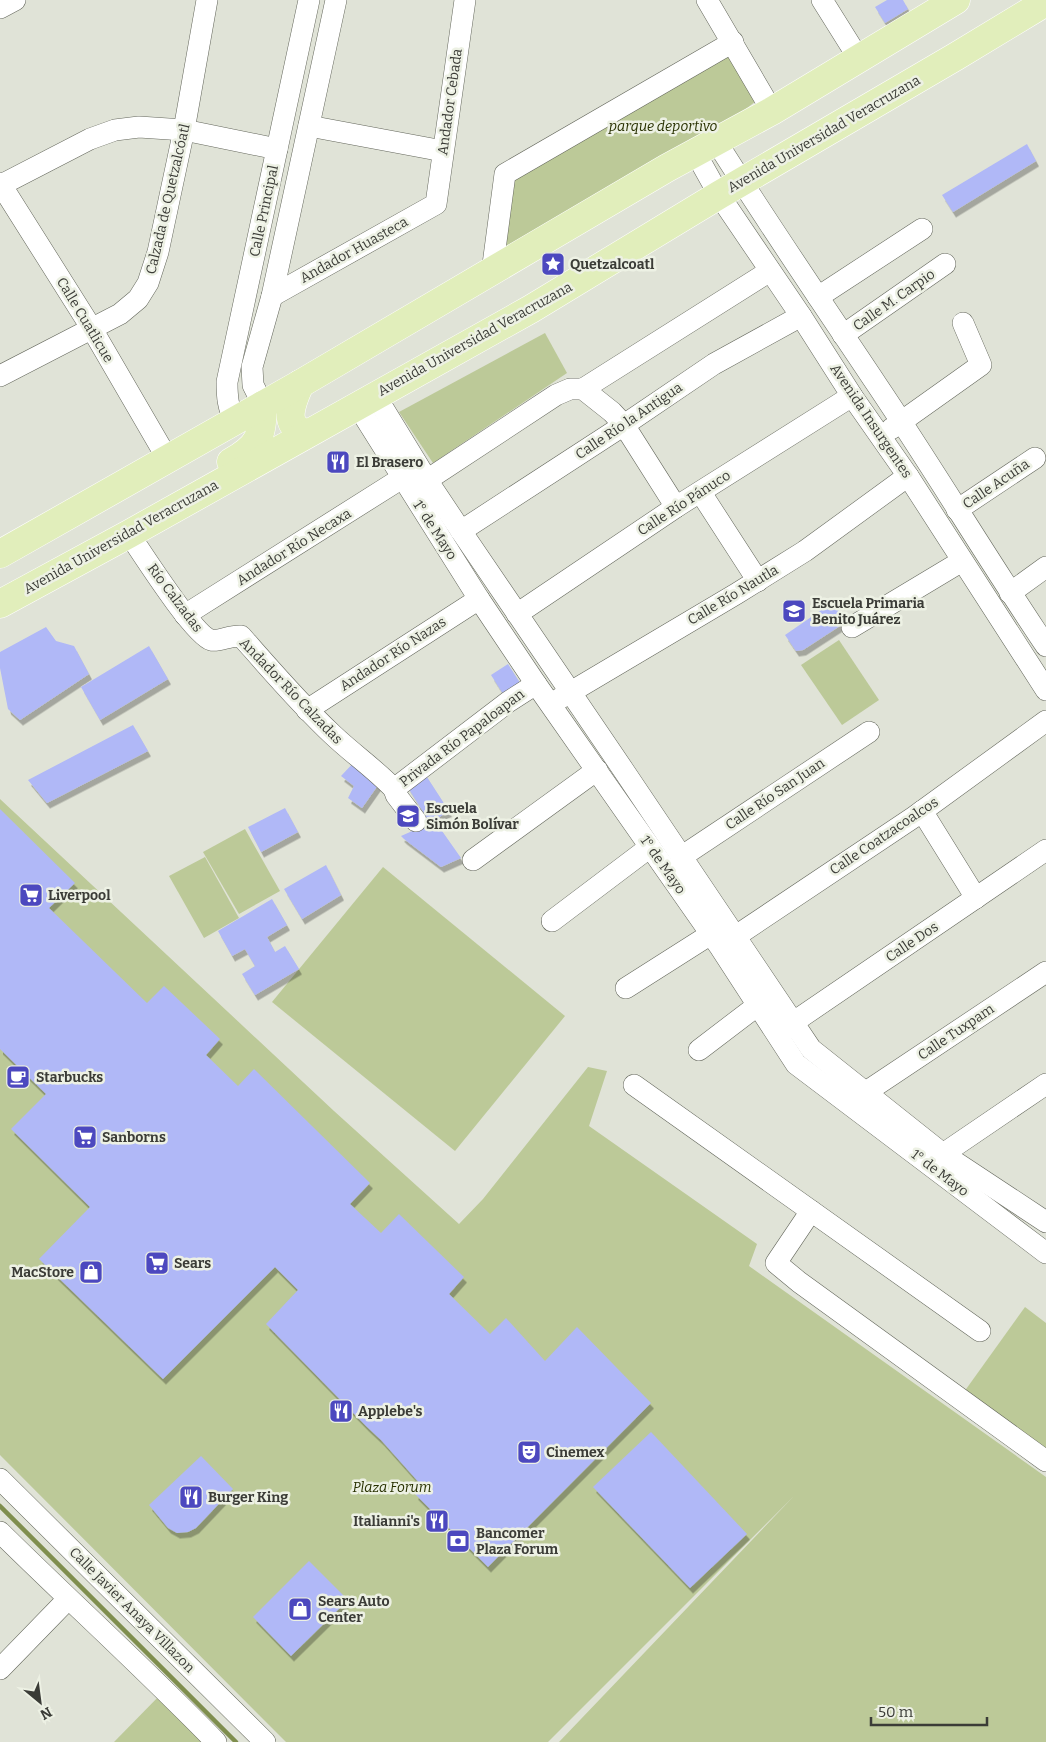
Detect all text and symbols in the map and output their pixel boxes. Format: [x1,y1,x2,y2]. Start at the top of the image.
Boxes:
street label: Andador Cebada [434,47,466,156]
street label: Avenida Universidad Veracruzana [725,72,924,196]
park label: parque deportivo [608,118,718,135]
street label: Calzada de Quetzalcóatl [142,122,194,276]
street label: Calle Principal [246,164,282,258]
street label: Andador Huasteca [297,213,411,287]
place icon: Quetzalcoatl [540,251,566,277]
place label: Quetzalcoatl [570,256,655,273]
street label: Calle M. Carpio [850,265,938,335]
street label: Calle Cuatlicue [53,274,117,366]
street label: Avenida Universidad Veracruzana [375,278,575,400]
street label: Avenida Insurgentes [826,361,916,481]
street label: Calle Río la Antigua [572,379,686,463]
restaurant icon: El Brasero [325,449,351,475]
place label: El Brasero [356,454,423,471]
street label: Calle Acuña [959,455,1033,512]
street label: Calle Río Pánuco [634,467,734,539]
street label: Avenida Universidad Veracruzana [21,476,221,598]
street label: 1° de Mayo [410,497,460,563]
street label: Andador Río Necaxa [234,505,355,589]
street label: Río Calzadas [144,560,206,636]
street label: Calle Río Nautla [685,561,782,629]
place label: Escuela Primaria Benito Juárez [812,595,925,628]
school or university icon: Escuela Primaria Benito Juárez [781,598,807,624]
street label: Andador Río Nazas [337,613,449,695]
street label: Andador Río Calzadas [236,634,346,748]
street label: Privada Río Papaloapan [396,685,528,790]
street label: Calle Río San Juan [722,754,828,833]
street label: Calle Coatzacoalcos [827,793,941,879]
place label: Escuela Simón Bolívar [426,800,519,833]
school or university icon: Escuela Simón Bolívar [395,803,421,829]
street label: 1° de Mayo [637,833,689,897]
supermarket icon: Liverpool [18,882,44,908]
place label: Liverpool [48,887,111,904]
street label: Calle Dos [883,918,941,966]
street label: Calle Tuxpam [915,1000,998,1064]
cafe icon: Starbucks [5,1064,31,1090]
place label: Starbucks [36,1069,103,1086]
supermarket icon: Sanborns [72,1124,98,1150]
place label: Sanborns [102,1129,166,1146]
street label: 1° de Mayo [908,1146,972,1200]
supermarket icon: Sears [144,1250,170,1276]
place label: Sears [174,1255,211,1272]
shop icon: MacStore [78,1259,104,1285]
place label: MacStore [11,1264,74,1281]
restaurant icon: Applebe's [328,1398,354,1424]
place label: Applebe's [358,1403,423,1420]
theatre icon: Cinemex [516,1439,542,1465]
place label: Cinemex [546,1444,604,1461]
park label: Plaza Forum [352,1479,432,1496]
restaurant icon: Burger King [178,1484,204,1510]
place label: Burger King [208,1489,288,1506]
restaurant icon: Italianni's [424,1508,450,1534]
place label: Italianni's [353,1513,420,1530]
place label: Bancomer Plaza Forum [476,1525,559,1558]
bank icon: Bancomer Plaza Forum [445,1528,471,1554]
street label: Calle Javier Anaya Villazon [66,1544,198,1676]
place label: Sears Auto Center [318,1593,390,1626]
shop icon: Sears Auto Center [287,1596,313,1622]
north arrow [15,1677,65,1727]
scale bar [871,1694,987,1726]
text: N [37,1703,55,1723]
text: 50 m [878,1703,914,1721]

